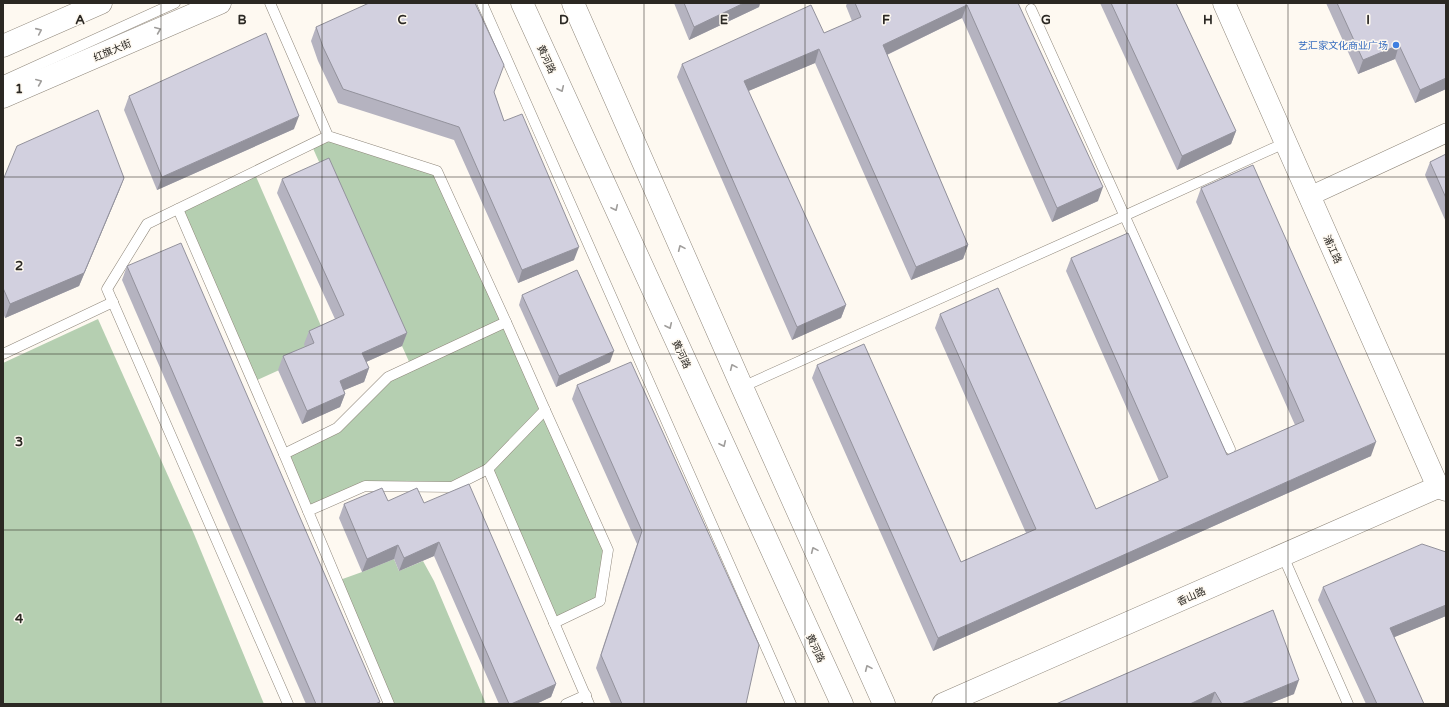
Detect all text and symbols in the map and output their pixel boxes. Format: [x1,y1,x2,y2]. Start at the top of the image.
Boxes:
text: A [75,12,85,28]
text: B [237,12,247,28]
text: C [397,12,407,28]
text: D [559,12,569,28]
text: E [720,12,728,28]
text: F [882,12,890,28]
text: G [1041,12,1051,28]
text: H [1203,12,1213,28]
text: I [1366,12,1370,28]
one-way arrow [35,27,42,35]
one-way arrow [154,27,161,35]
street label: 红旗大街 [92,38,133,64]
place label: 艺汇家文化商业广场 [1298,40,1388,52]
marker: 艺汇家文化商业广场 [1391,40,1401,50]
street label: 黄河路 [534,43,558,76]
one-way arrow [34,79,42,87]
text: 1 [15,81,23,97]
one-way arrow [556,85,564,93]
one-way arrow [610,203,618,211]
street label: 浦江路 [1321,233,1344,266]
one-way arrow [678,245,686,253]
text: 2 [15,258,23,274]
one-way arrow [664,322,672,329]
street label: 黄河路 [669,338,693,371]
one-way arrow [730,364,738,372]
text: 3 [15,434,23,450]
one-way arrow [718,440,726,448]
one-way arrow [811,546,819,553]
street label: 香山路 [1175,585,1208,608]
text: 4 [15,611,24,627]
street label: 黄河路 [803,632,827,665]
one-way arrow [865,665,873,673]

